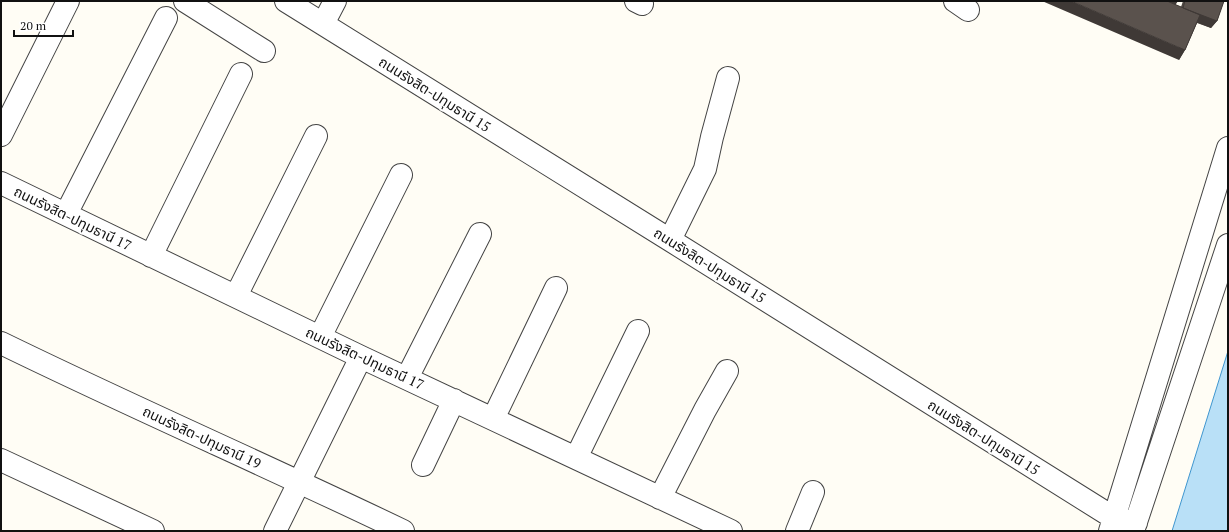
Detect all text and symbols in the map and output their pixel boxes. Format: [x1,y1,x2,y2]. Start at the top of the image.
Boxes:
scale bar [14,12,73,38]
text: 20 m [20,18,47,33]
street label: ถนนรังสิต-ปทุมธานี 15 [375,52,495,136]
street label: ถนนรังสิต-ปทุมธานี 17 [11,181,135,255]
street label: ถนนรังสิต-ปทุมธานี 15 [650,223,770,307]
street label: ถนนรังสิต-ปทุมธานี 17 [303,322,427,394]
street label: ถนนรังสิต-ปทุมธานี 15 [924,395,1044,479]
street label: ถนนรังสิต-ปทุมธานี 19 [140,401,264,473]

